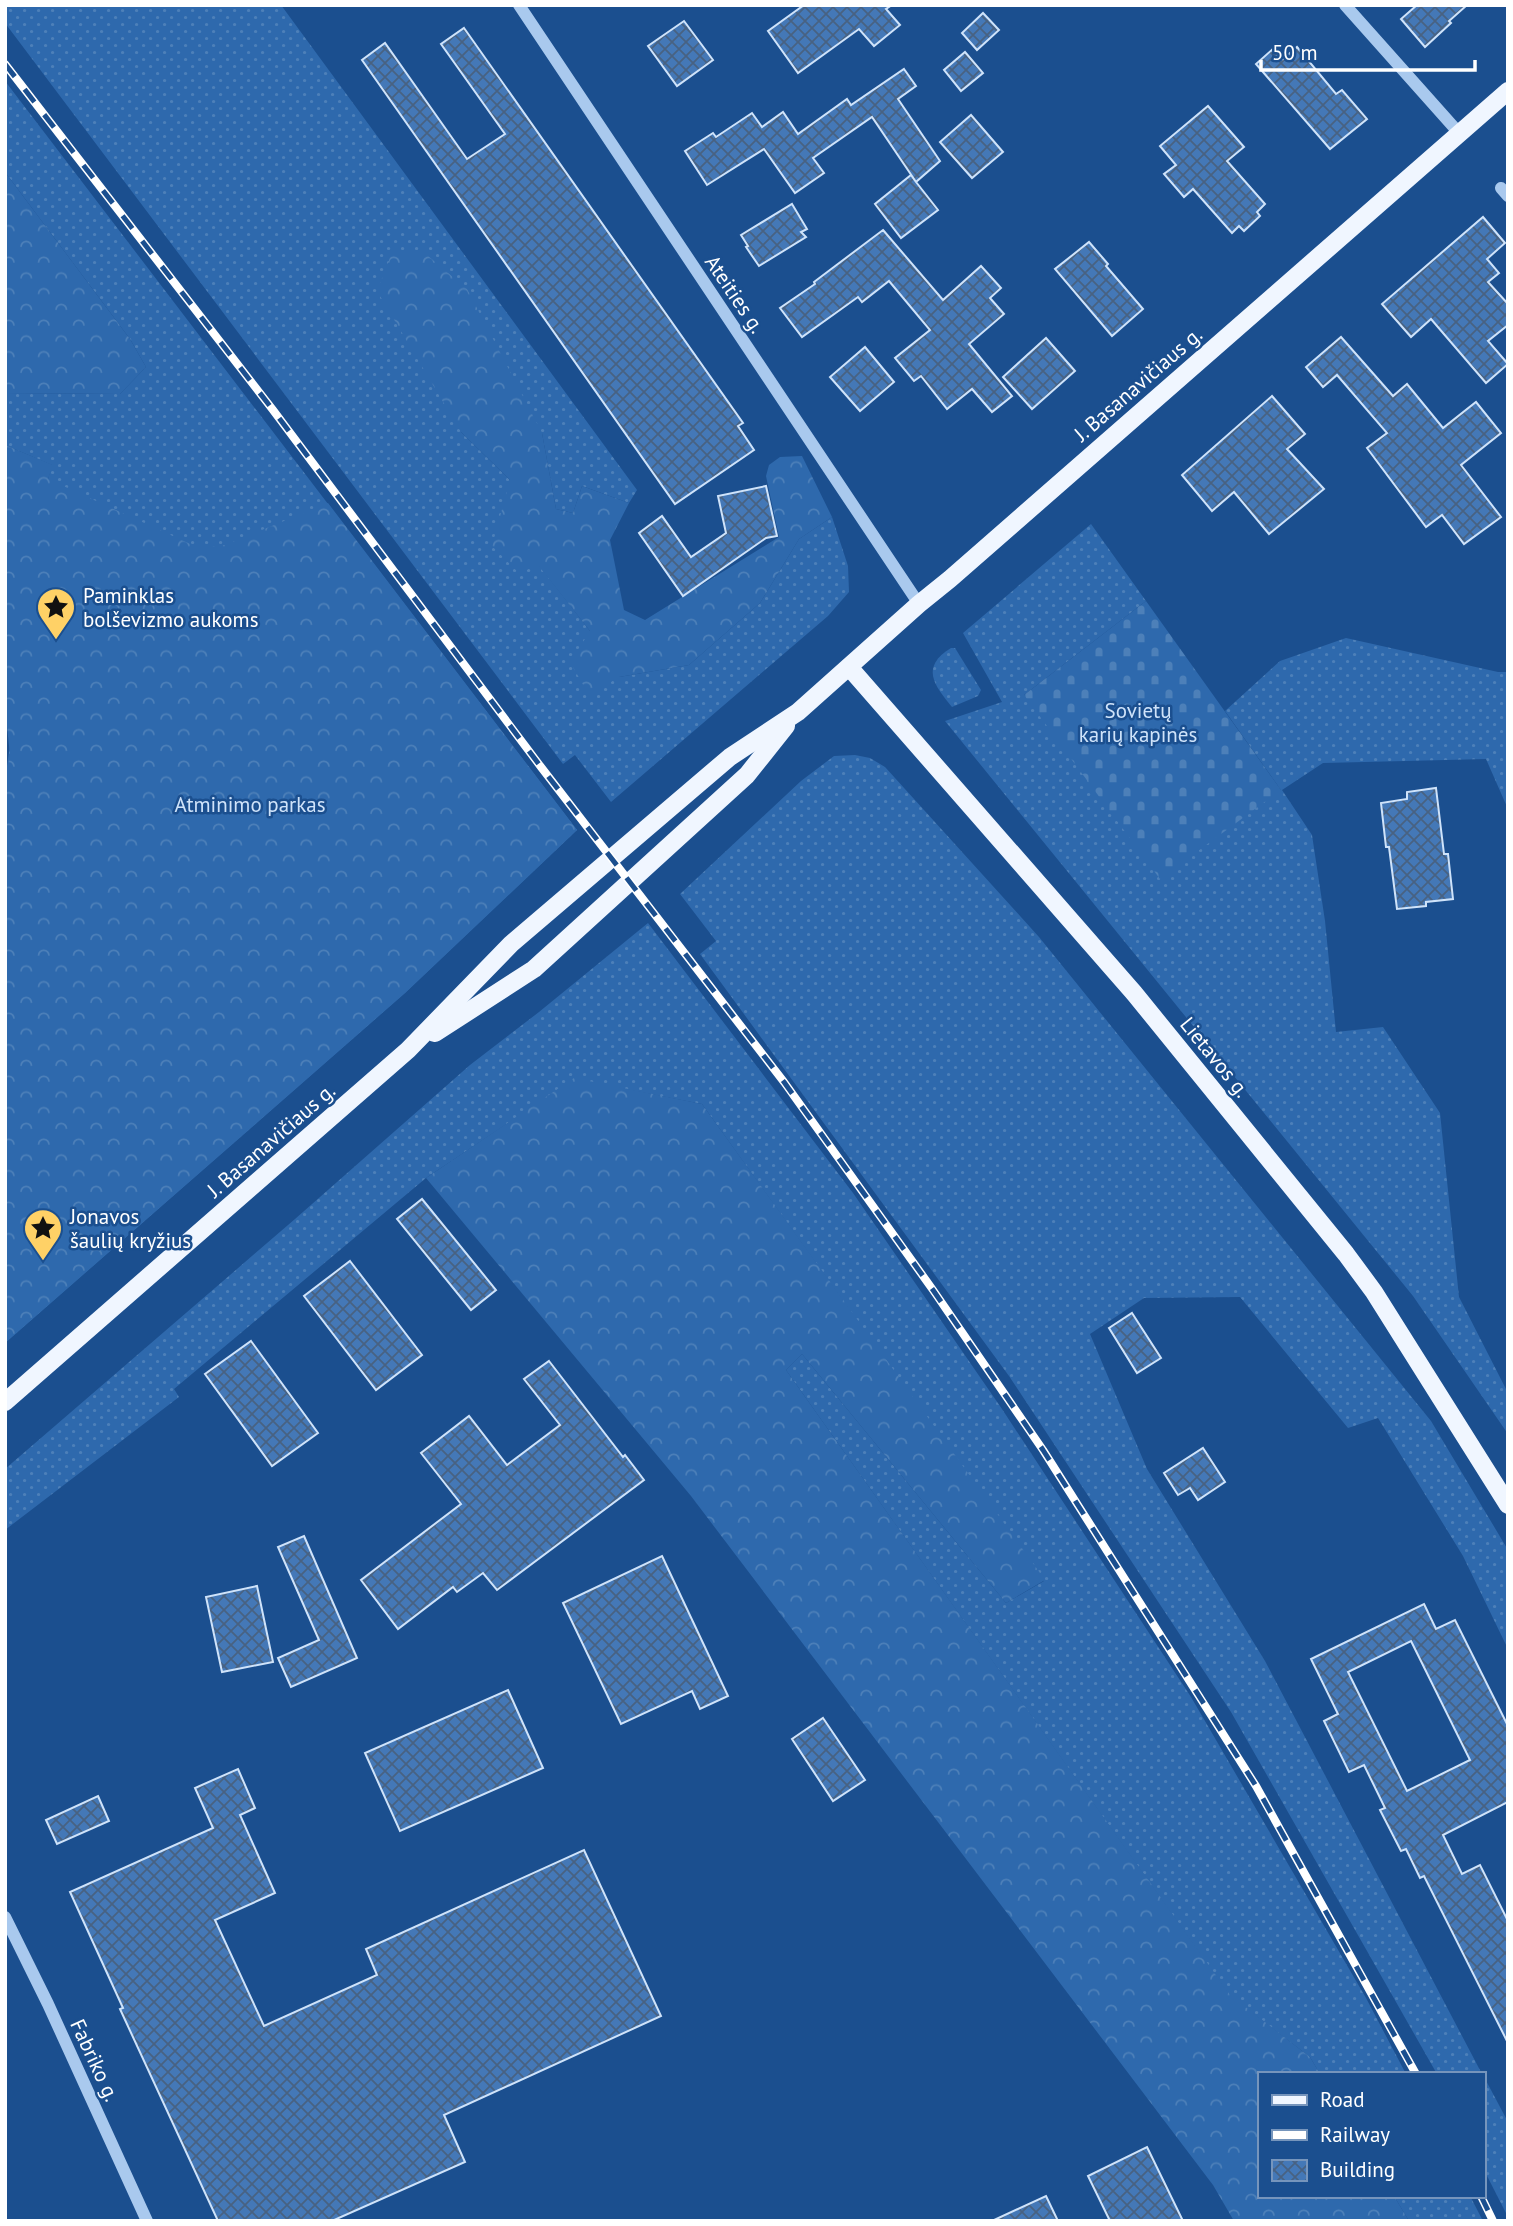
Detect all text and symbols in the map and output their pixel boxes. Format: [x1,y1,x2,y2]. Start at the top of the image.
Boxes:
scale bar [1261,28,1474,72]
text: 50 m [1272,39,1318,66]
street label: Ateities g. [699,250,771,338]
street label: J. Basanavičiaus g. [1068,321,1208,448]
place label: Paminklas bolševizmo aukoms [83,582,259,633]
place icon: Paminklas bolševizmo aukoms [35,586,77,641]
park label: Sovietų karių kapinės [1079,697,1197,748]
park label: Atminimo parkas [174,791,326,818]
street label: Lietavos g. [1174,1011,1256,1103]
street label: J. Basanavičiaus g. [201,1077,341,1204]
place label: Jonavos šaulių kryžius [69,1203,191,1254]
place icon: Jonavos šaulių kryžius [22,1207,64,1262]
street label: Fabriko g. [64,2014,126,2106]
legend [1258,2072,1485,2198]
text: Road [1320,2086,1364,2113]
text: Railway [1320,2121,1390,2148]
text: Building [1320,2156,1395,2183]

